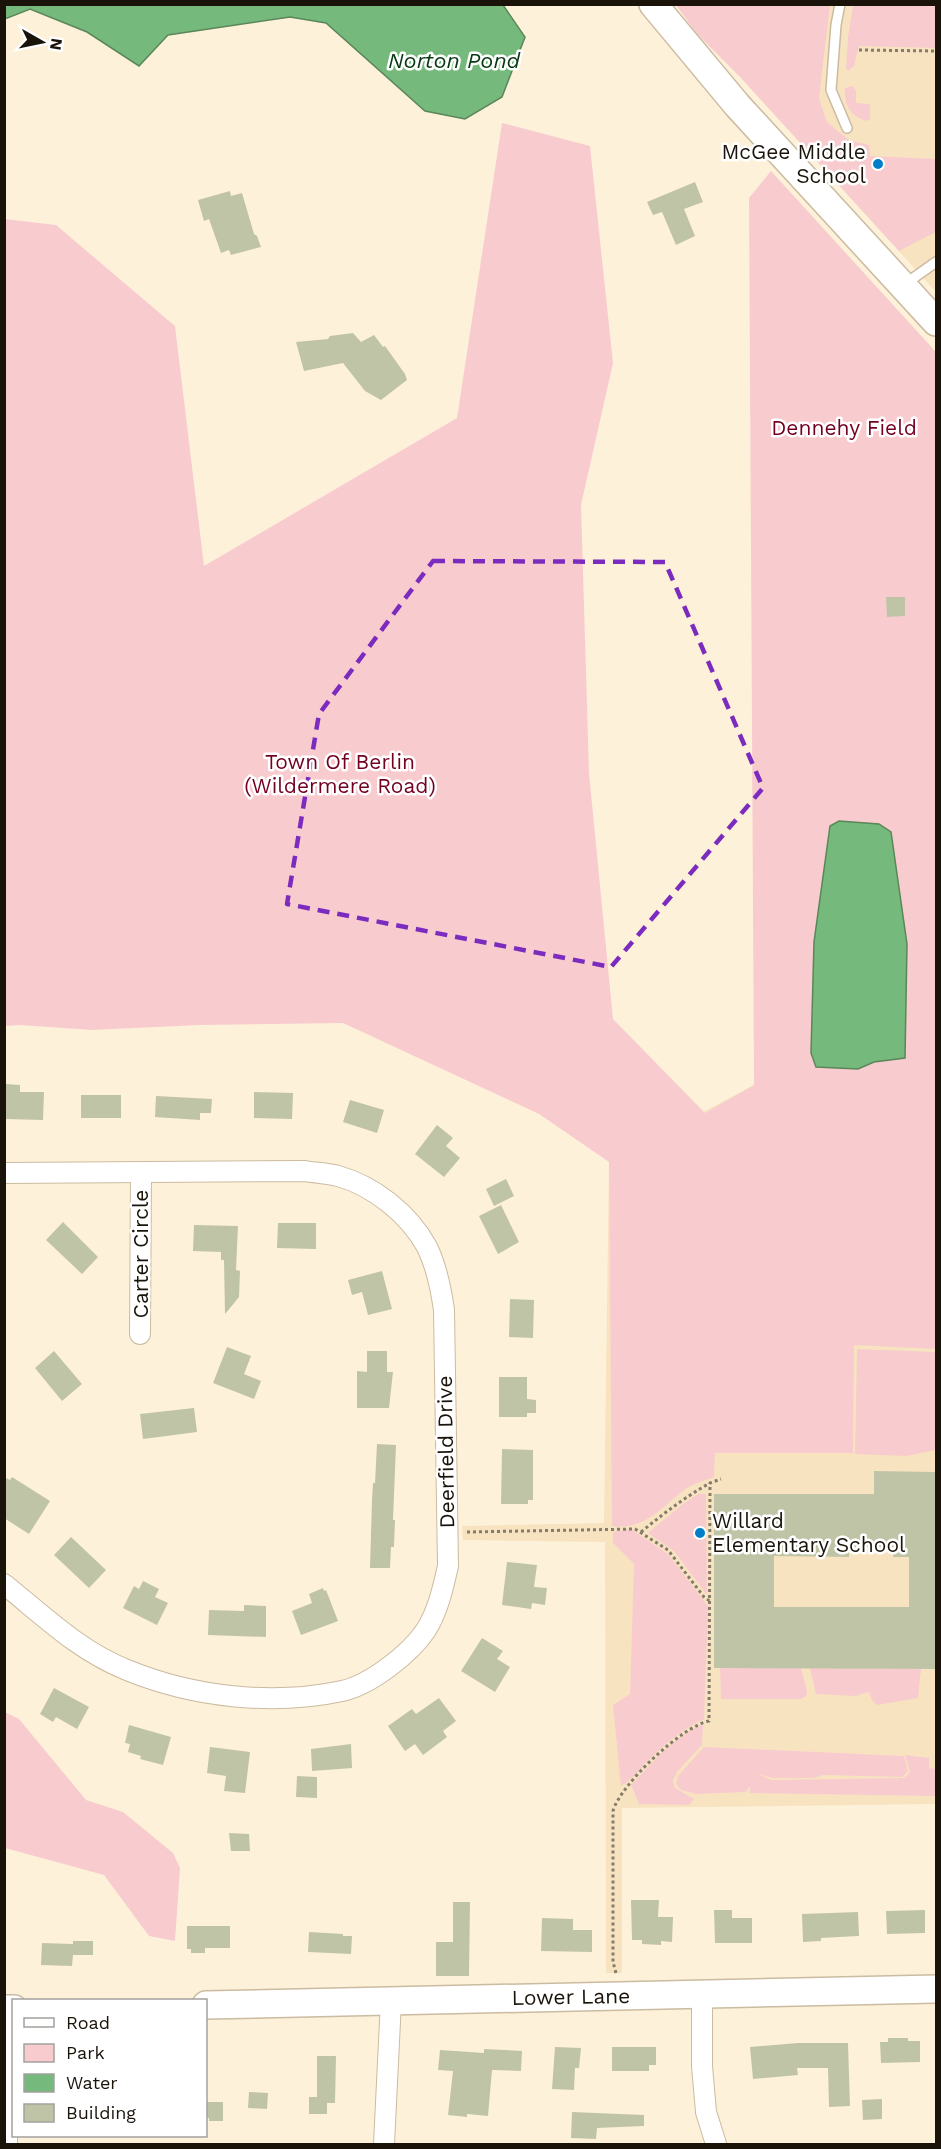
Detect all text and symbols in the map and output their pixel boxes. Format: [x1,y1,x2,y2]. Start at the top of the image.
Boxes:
north arrow [12,12,72,72]
text: N [46,37,67,52]
water label: Norton Pond [388,48,521,73]
place label: McGee Middle School [722,139,867,188]
marker: McGee Middle School [871,157,885,171]
park label: Dennehy Field [771,415,917,440]
park label: Town Of Berlin (Wildermere Road) [244,749,436,798]
street label: Carter Circle [128,1190,153,1318]
street label: Deerfield Drive [432,1375,459,1529]
place label: Willard Elementary School [712,1508,906,1557]
marker: Willard Elementary School [693,1526,707,1540]
street label: Lower Lane [511,1983,631,2010]
legend [12,1999,207,2137]
text: Road [66,2012,110,2033]
text: Park [66,2042,105,2063]
text: Water [66,2072,118,2093]
text: Building [66,2102,136,2123]

